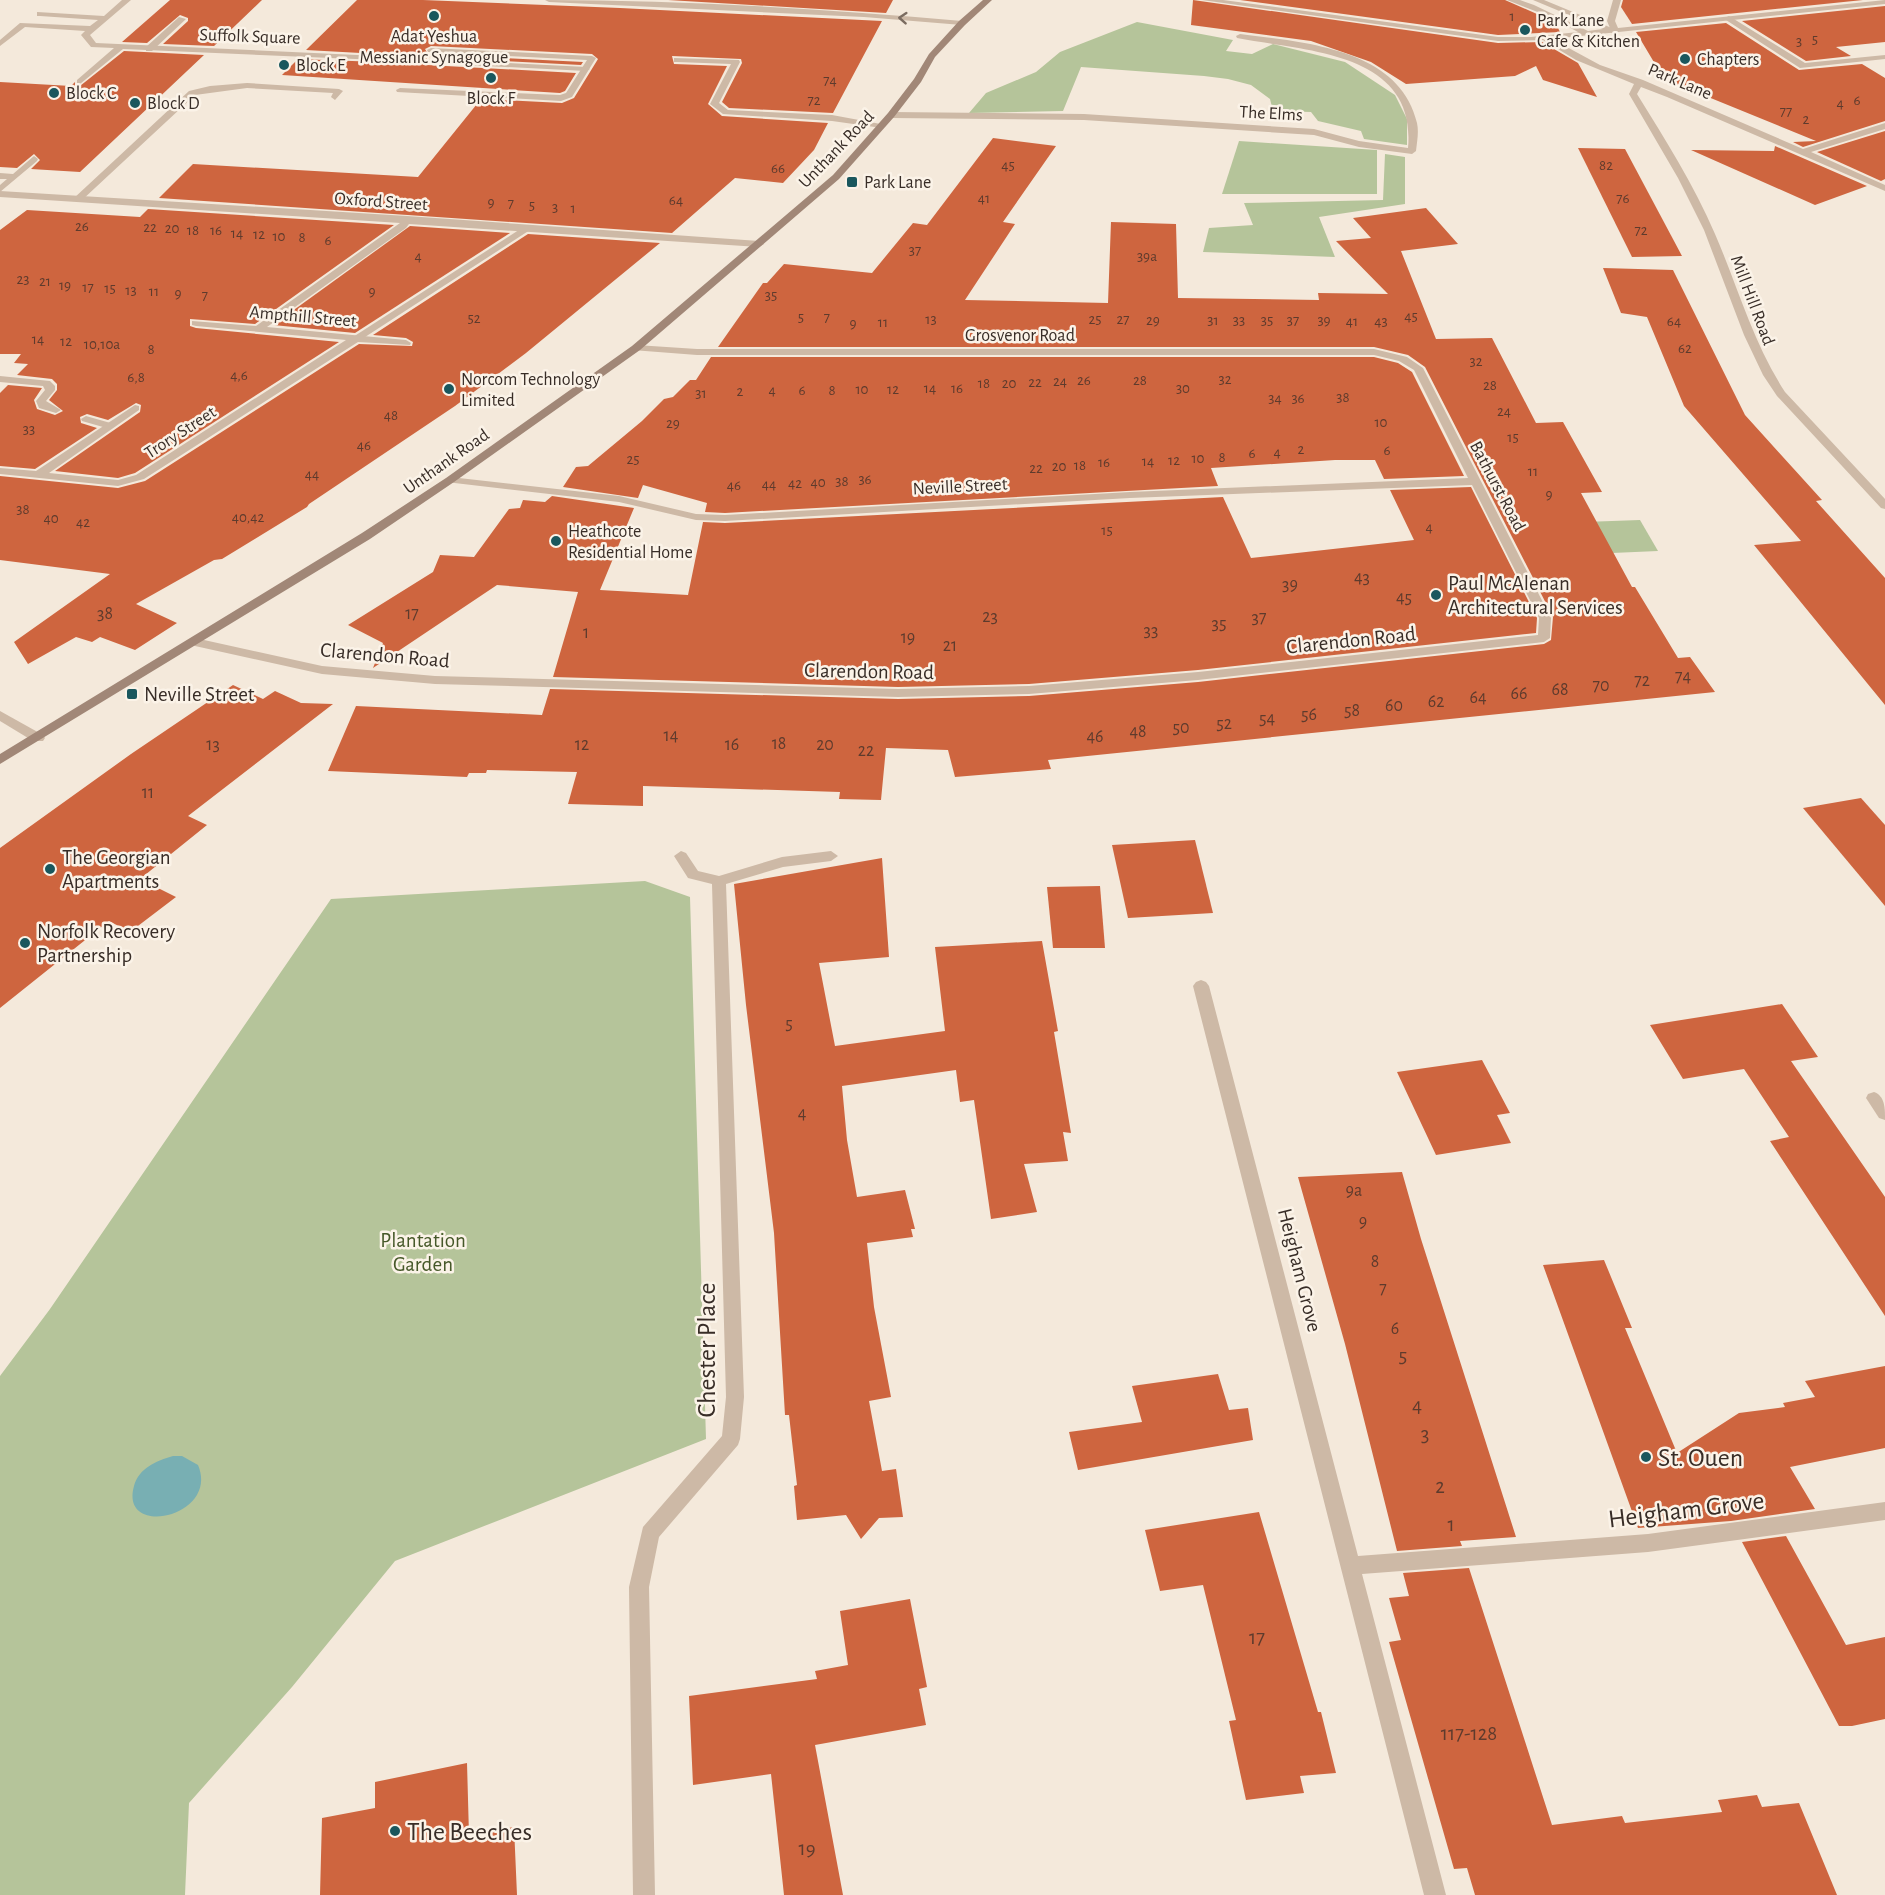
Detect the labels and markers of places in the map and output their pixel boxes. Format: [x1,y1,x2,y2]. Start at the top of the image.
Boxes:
marker: Adat Yeshua Messianic Synagogue [427,9,441,23]
place label: Park Lane Cafe & Kitchen [1537,12,1640,51]
marker: Park Lane Cafe & Kitchen [1518,23,1532,37]
place label: Adat Yeshua Messianic Synagogue [360,28,508,67]
place label: Chapters [1697,51,1759,69]
marker: Chapters [1678,52,1692,66]
place label: Block E [296,57,346,75]
marker: Block E [277,58,291,72]
marker: Block F [484,71,498,85]
place label: Block C [66,85,116,103]
marker: Block C [47,86,61,100]
place label: Block F [467,90,516,108]
place label: Block D [147,95,200,113]
marker: Block D [128,96,142,110]
place label: Park Lane [864,174,931,192]
marker: Park Lane [845,175,859,189]
place label: Norcom Technology Limited [461,371,601,410]
marker: Norcom Technology Limited [442,382,456,396]
place label: Heathcote Residential Home [568,523,693,562]
marker: Heathcote Residential Home [549,534,563,548]
place label: Paul McAlenan Architectural Services [1448,573,1623,618]
marker: Paul McAlenan Architectural Services [1429,588,1443,602]
place label: Neville Street [144,684,255,705]
marker: Neville Street [125,687,139,701]
place label: The Georgian Apartments [62,847,171,892]
marker: The Georgian Apartments [43,862,57,876]
place label: Norfolk Recovery Partnership [37,921,175,966]
marker: Norfolk Recovery Partnership [18,936,32,950]
place label: St. Ouen [1658,1445,1743,1471]
marker: St. Ouen [1639,1450,1653,1464]
place label: The Beeches [407,1819,532,1845]
marker: The Beeches [388,1824,402,1838]

